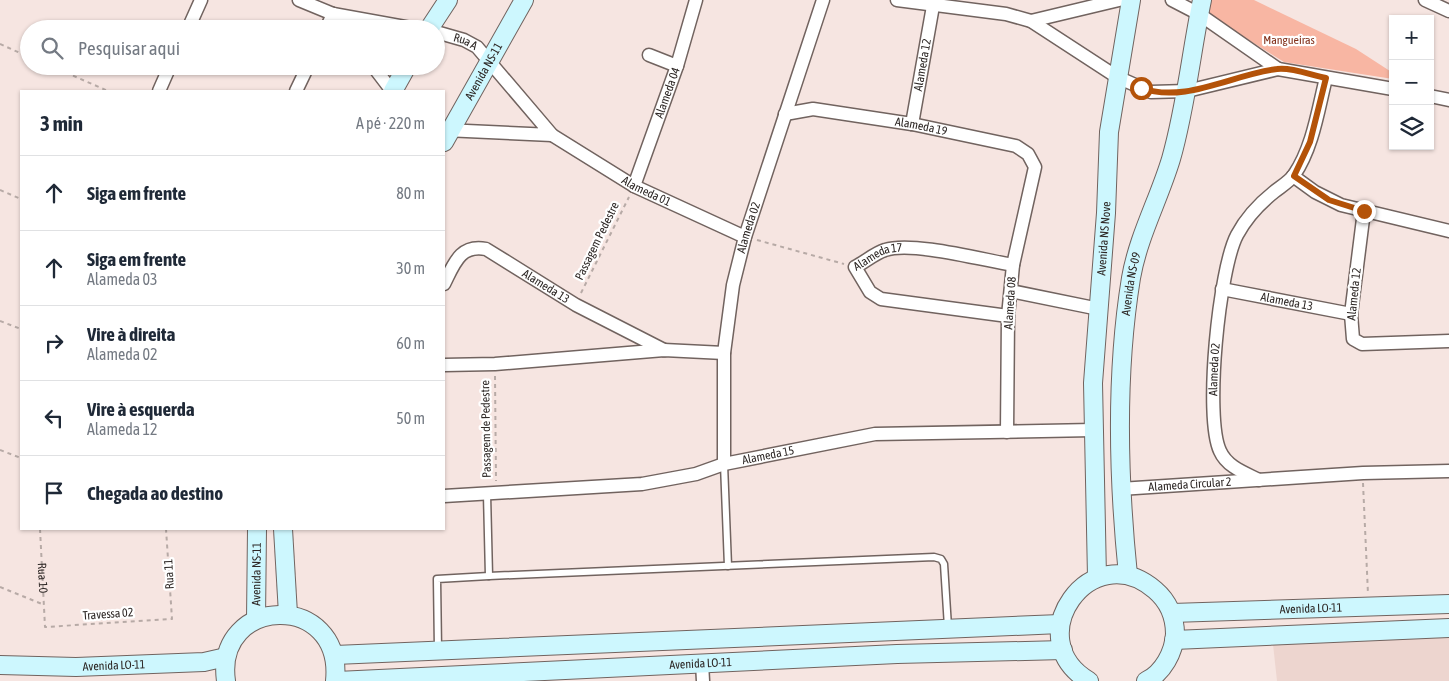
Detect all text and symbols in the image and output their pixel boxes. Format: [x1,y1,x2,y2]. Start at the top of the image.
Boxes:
map controls [1389,15,1434,150]
button: + [1389,15,1434,60]
search box [20,20,445,75]
street label: Rua A [452,30,480,53]
park label: Mangueiras [1263,33,1315,47]
icon: search [38,34,66,62]
text: Pesquisar aqui [78,37,180,59]
street label: Alameda 12 [911,38,934,92]
street label: Avenida NS-11 [462,40,506,103]
button: − [1389,60,1434,105]
street label: Alameda 04 [652,65,683,120]
route start [1130,77,1153,100]
button: layers [1389,105,1434,150]
text: 3 min [40,111,83,135]
text: A pé · 220 m [356,114,425,132]
street label: Alameda 19 [894,115,949,138]
street label: Alameda 01 [619,173,674,209]
icon: ahead [40,179,68,207]
text: Siga em frente [87,182,186,204]
text: 80 m [396,184,425,202]
street label: Passagem Pedestre [572,200,622,282]
street label: Alameda 02 [734,200,763,255]
route end [1353,200,1376,223]
street label: Avenida NS Nove [1094,201,1113,276]
street label: Alameda 17 [851,241,903,274]
text: Siga em frente [87,248,186,270]
street label: Avenida NS-09 [1119,250,1144,316]
icon: ahead [40,254,68,282]
text: 30 m [396,259,425,277]
street label: Alameda 13 [520,266,572,306]
street label: Alameda 12 [1344,267,1364,321]
text: Alameda 03 [87,270,157,288]
street label: Alameda 08 [1001,276,1019,330]
street label: Alameda 13 [1259,290,1314,313]
text: Vire à direita [87,323,175,345]
icon: right [40,329,68,357]
text: 60 m [396,334,425,352]
street label: Alameda 02 [1206,342,1223,396]
text: Alameda 02 [87,345,157,363]
street label: Passagem de Pedestre [478,380,494,478]
text: Vire à esquerda [87,398,195,420]
icon: left [40,404,68,432]
text: 50 m [396,409,425,427]
text: Alameda 12 [87,420,157,438]
street label: Alameda 15 [741,443,795,467]
street label: Alameda Circular 2 [1148,475,1232,494]
icon: arrive [40,479,68,507]
text: Chegada ao destino [87,482,223,504]
street label: Avenida NS-11 [249,542,264,606]
street label: Rua 11 [161,558,177,590]
street label: Rua 10 [35,562,50,594]
street label: Avenida LO-11 [1279,600,1343,617]
street label: Travessa 02 [82,605,134,623]
street label: Avenida LO-11 [669,655,733,672]
street label: Avenida LO-11 [82,657,146,674]

